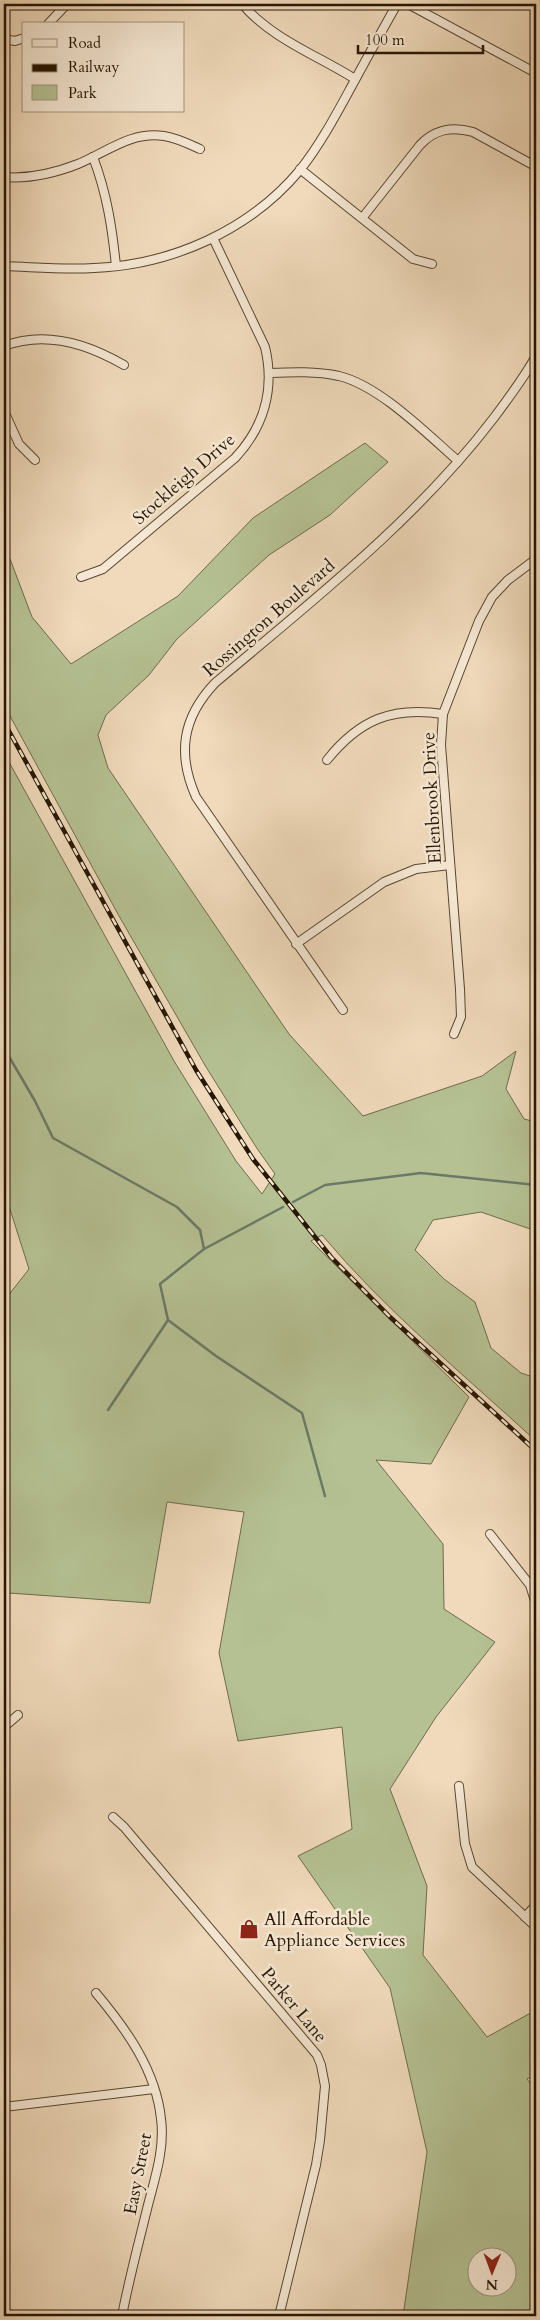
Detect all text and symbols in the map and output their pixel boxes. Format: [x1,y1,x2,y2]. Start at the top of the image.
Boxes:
legend [22,22,185,112]
scale bar [358,22,482,54]
text: 100 m [365,30,405,50]
text: Road [68,33,101,53]
text: Railway [68,57,119,77]
text: Park [68,83,97,103]
street label: Stockleigh Drive [127,427,241,531]
street label: Rossington Boulevard [198,553,341,682]
street label: Ellenbrook Drive [416,731,448,865]
place label: All Affordable Appliance Services [264,1907,405,1953]
shop icon: All Affordable Appliance Services [238,1918,260,1940]
street label: Parker Lane [255,1962,333,2048]
street label: Easy Street [118,2131,158,2217]
north arrow [468,2248,518,2298]
text: N [486,2275,498,2294]

